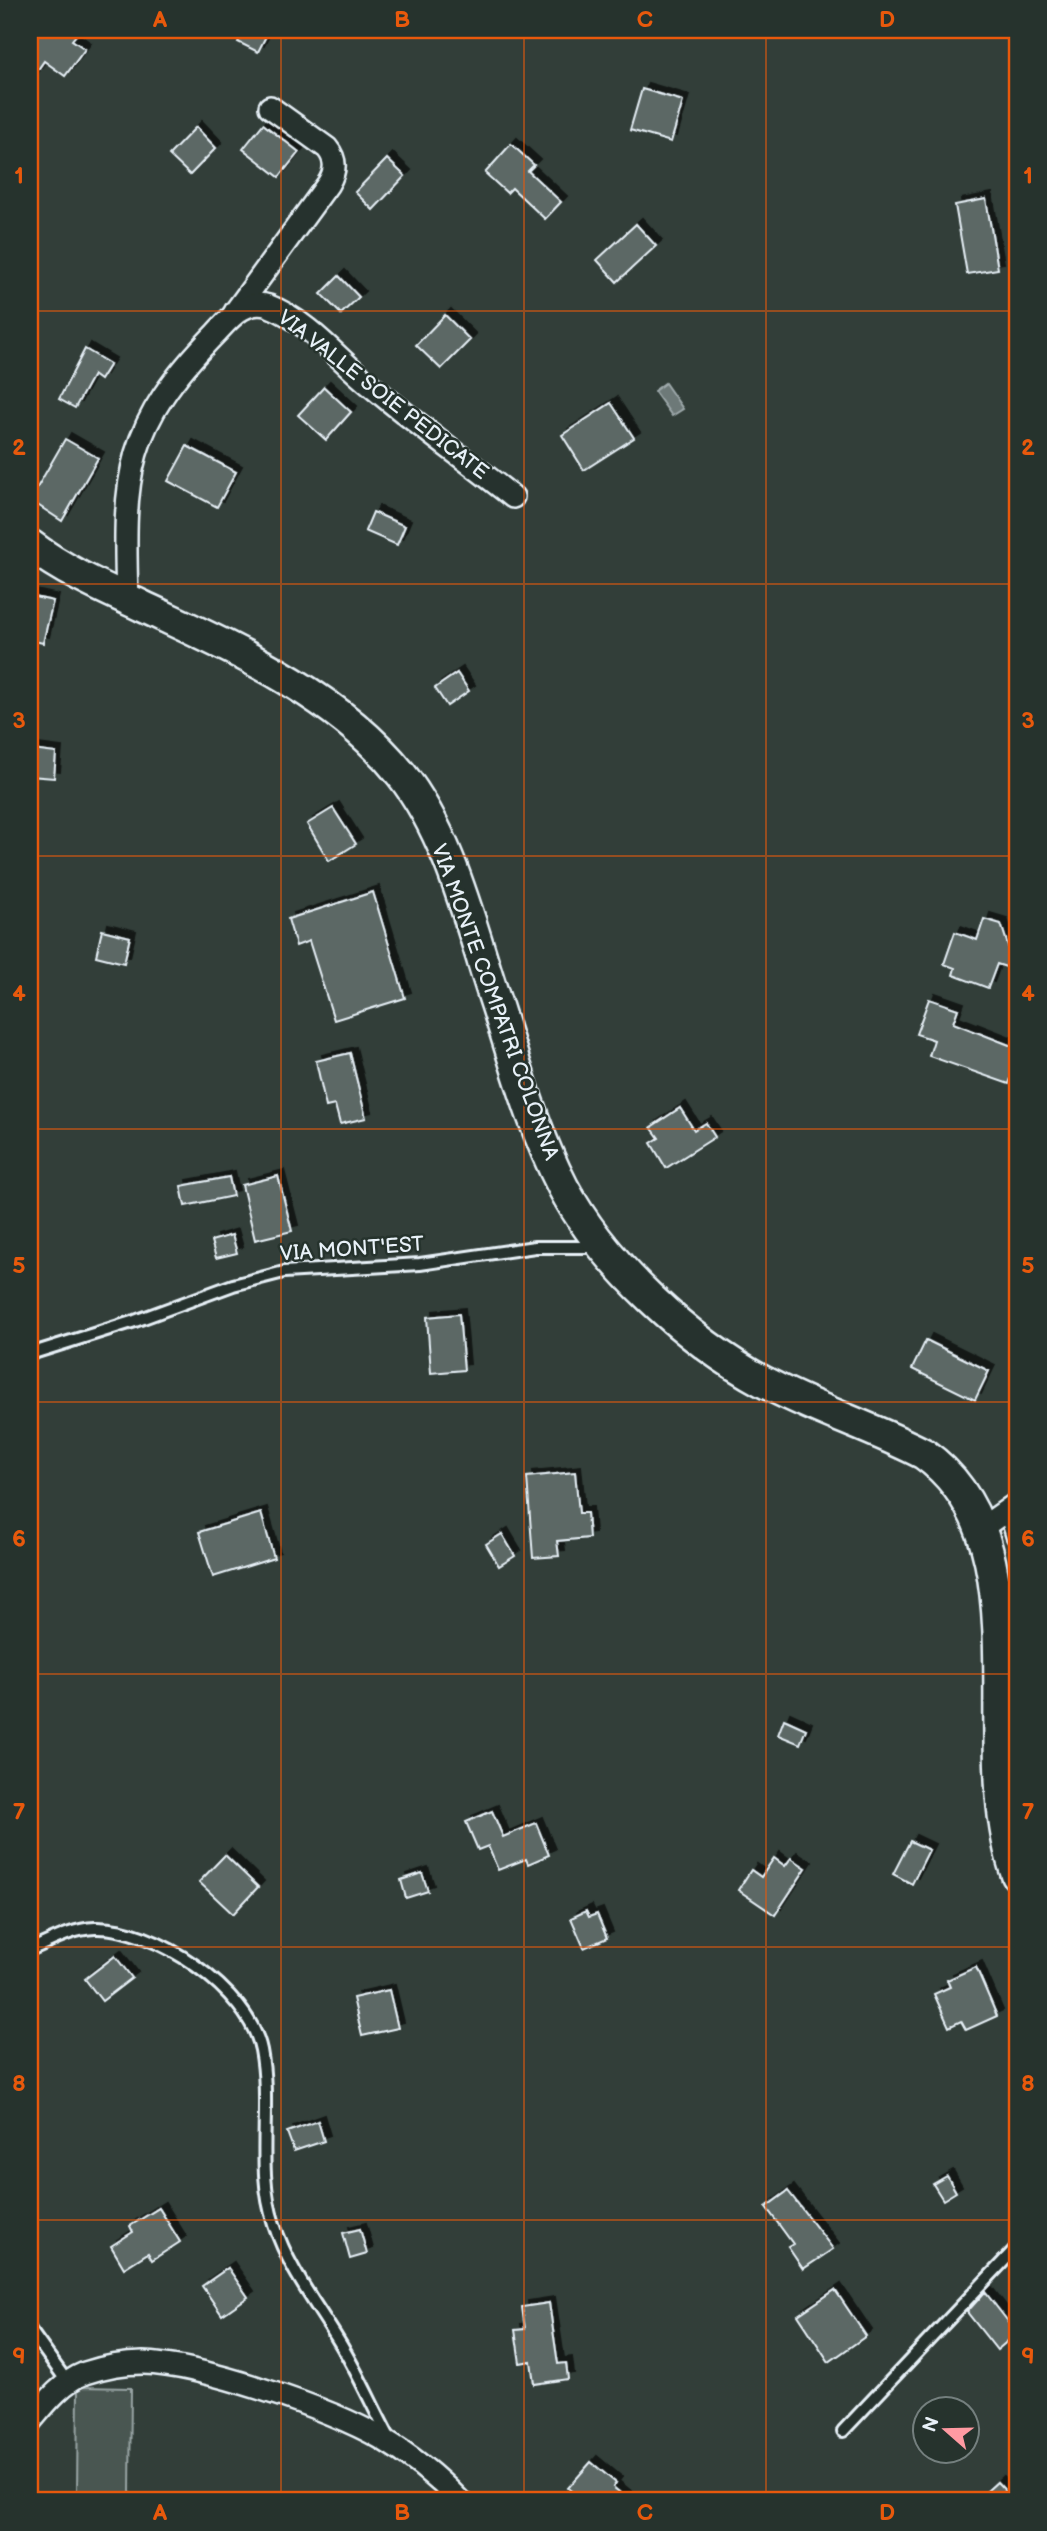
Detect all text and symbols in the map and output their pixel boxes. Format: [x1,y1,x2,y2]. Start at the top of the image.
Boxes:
text: A [152,6,168,34]
text: B [394,6,410,34]
text: C [637,6,653,34]
text: D [879,6,895,34]
text: 1 [14,162,24,190]
text: 1 [1023,162,1033,190]
street label: VIA VALLE SOIE PEDICATE [273,305,493,485]
text: 2 [12,434,26,462]
text: 2 [1021,434,1035,462]
text: 3 [12,707,26,735]
text: 3 [1021,707,1035,735]
street label: VIA MONTE COMPATRI COLONNA [426,841,564,1163]
text: 4 [12,980,26,1008]
text: 4 [1021,980,1035,1008]
street label: VIA MONT'EST [279,1231,425,1266]
text: 5 [12,1252,26,1280]
text: 5 [1021,1252,1035,1280]
text: 6 [12,1525,26,1553]
text: 6 [1021,1525,1035,1553]
text: 7 [13,1798,26,1826]
text: 7 [1022,1798,1035,1826]
text: 8 [12,2070,26,2098]
text: 8 [1021,2070,1035,2098]
text: 9 [12,2343,26,2371]
text: 9 [1021,2343,1035,2371]
north arrow [911,2394,981,2464]
text: N [918,2414,945,2435]
text: A [152,2499,168,2527]
text: B [394,2499,410,2527]
text: C [637,2499,653,2527]
text: D [879,2499,895,2527]

